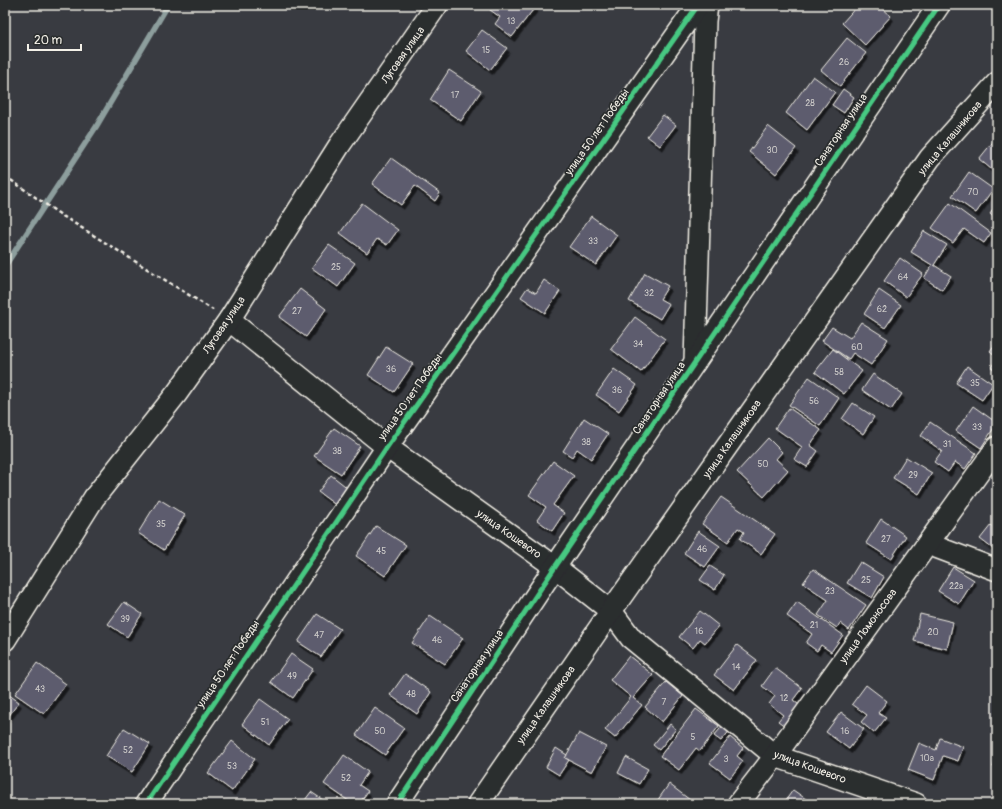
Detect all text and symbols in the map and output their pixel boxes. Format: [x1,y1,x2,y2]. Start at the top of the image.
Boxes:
house number: 13 [507,16,515,27]
street label: Луговая улица [378,24,427,87]
scale bar [28,26,81,52]
text: 20 m [34,33,63,48]
house number: 15 [482,45,490,56]
house number: 26 [839,57,849,68]
street label: улица 50 лет Победы [562,86,632,179]
house number: 17 [451,90,459,101]
street label: Санаторная улица [812,91,870,169]
house number: 28 [805,98,815,109]
street label: улица Калашникова [915,98,985,178]
house number: 30 [766,145,778,156]
house number: 70 [968,187,978,198]
house number: 33 [588,236,598,247]
house number: 25 [331,262,341,273]
house number: 64 [898,272,909,283]
house number: 32 [644,288,654,299]
street label: Луговая улица [199,294,248,357]
house number: 62 [877,304,887,315]
house number: 27 [292,306,302,317]
house number: 34 [633,339,644,350]
house number: 60 [851,342,863,353]
street label: улица 50 лет Победы [375,351,445,444]
street label: Санаторная улица [630,359,688,437]
house number: 36 [386,364,396,375]
house number: 58 [834,367,844,378]
house number: 35 [970,378,980,389]
house number: 36 [612,385,622,396]
house number: 56 [809,396,819,407]
street label: улица Калашникова [700,397,764,481]
house number: 33 [972,422,982,433]
house number: 38 [581,437,591,448]
house number: 31 [943,439,951,450]
house number: 38 [332,446,342,457]
house number: 50 [757,459,769,470]
house number: 29 [908,470,918,481]
street label: улица Кошевого [473,506,544,561]
house number: 35 [156,519,166,530]
house number: 27 [881,534,891,545]
house number: 46 [697,544,707,555]
house number: 45 [376,546,386,557]
house number: 25 [861,575,871,586]
house number: 22а [949,581,963,592]
house number: 23 [825,586,835,597]
street label: улица Ломоносова [836,586,899,667]
house number: 39 [120,614,130,625]
street label: улица 50 лет Победы [193,618,262,711]
house number: 21 [810,620,818,631]
house number: 16 [695,626,703,637]
street label: Санаторная улица [448,627,506,705]
house number: 20 [927,627,939,638]
house number: 47 [314,630,324,641]
house number: 46 [432,635,442,646]
house number: 14 [732,662,741,673]
street label: улица Калашникова [514,663,578,747]
house number: 49 [287,671,297,682]
house number: 43 [35,684,45,695]
house number: 48 [406,689,416,700]
house number: 12 [780,693,788,704]
house number: 7 [662,697,667,708]
house number: 51 [261,717,269,728]
house number: 50 [374,726,386,737]
house number: 16 [841,726,849,737]
house number: 5 [691,732,696,743]
house number: 52 [123,745,133,756]
street label: улица Кошевого [771,748,848,786]
house number: 10а [920,753,934,764]
house number: 3 [723,754,729,765]
house number: 53 [227,761,237,772]
house number: 52 [341,773,351,784]

